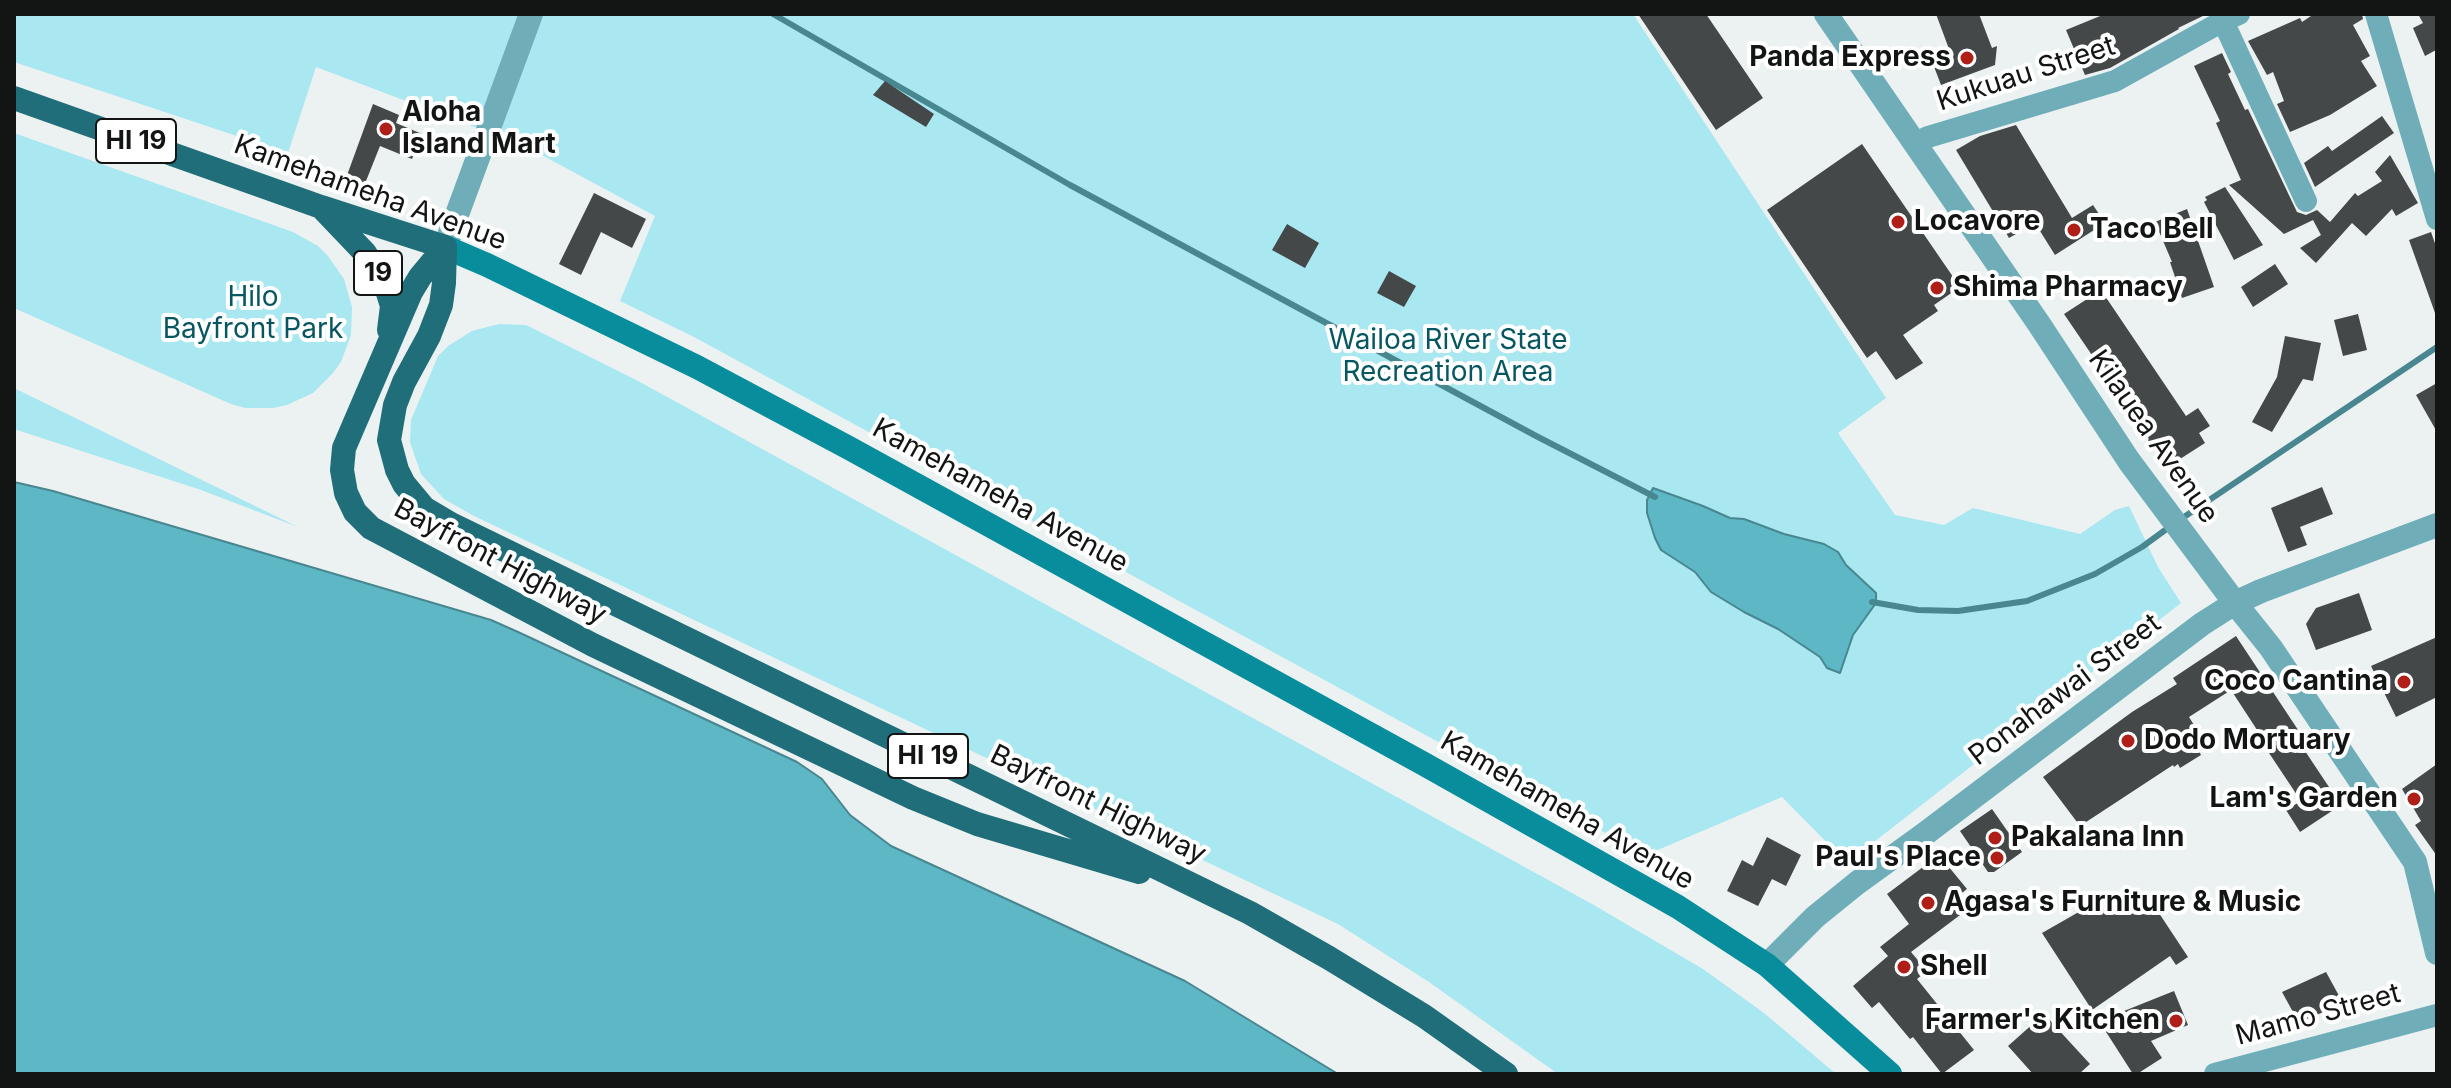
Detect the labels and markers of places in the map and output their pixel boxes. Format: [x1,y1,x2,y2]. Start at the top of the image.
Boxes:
place label: Panda Express [1749,41,1951,75]
marker: Panda Express [1958,49,1976,67]
place label: Aloha Island Mart [402,96,556,162]
marker: Aloha Island Mart [377,120,395,138]
place label: Locavore [1914,205,2040,239]
marker: Locavore [1889,213,1907,231]
place label: Taco Bell [2090,213,2214,247]
marker: Taco Bell [2065,221,2083,239]
place label: Shima Pharmacy [1953,271,2183,305]
marker: Shima Pharmacy [1928,279,1946,297]
place label: Coco Cantina [2204,665,2388,699]
marker: Coco Cantina [2395,673,2413,691]
place label: Dodo Mortuary [2144,724,2351,758]
marker: Dodo Mortuary [2119,732,2137,750]
place label: Lam's Garden [2210,782,2398,816]
marker: Lam's Garden [2405,790,2423,808]
place label: Pakalana Inn [2011,821,2184,855]
marker: Pakalana Inn [1986,829,2004,847]
place label: Paul's Place [1815,841,1981,875]
marker: Paul's Place [1988,849,2006,867]
place label: Agasa's Furniture & Music [1944,886,2301,920]
marker: Agasa's Furniture & Music [1919,894,1937,912]
place label: Shell [1920,950,1988,984]
marker: Shell [1895,958,1913,976]
place label: Farmer's Kitchen [1925,1004,2160,1038]
marker: Farmer's Kitchen [2167,1012,2185,1030]

